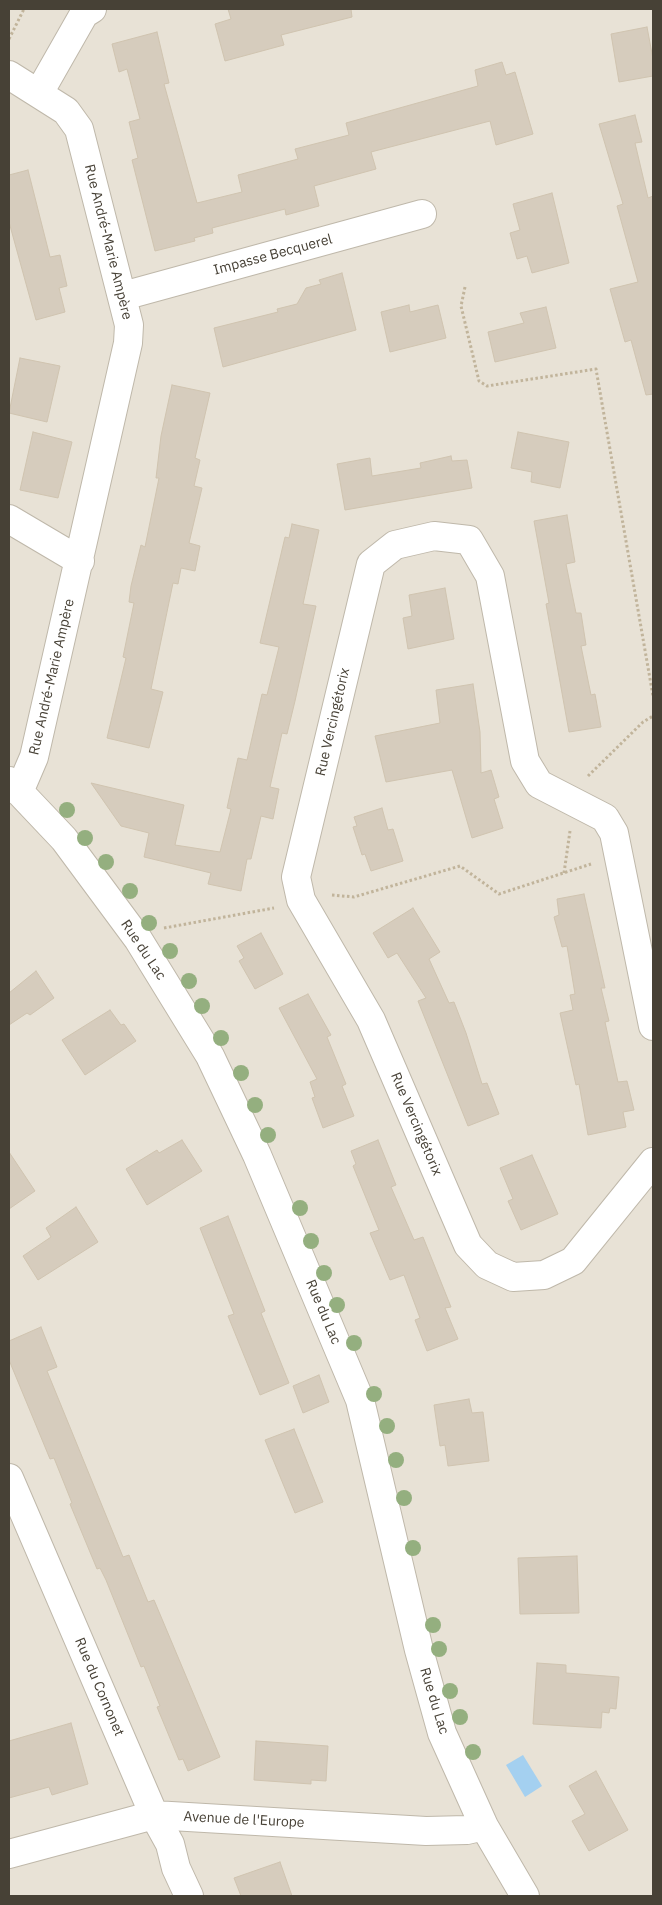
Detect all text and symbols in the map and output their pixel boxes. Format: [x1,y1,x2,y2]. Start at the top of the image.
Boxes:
street label: Rue André-Marie Ampère [81,163,135,321]
street label: Impasse Becquerel [212,231,334,279]
street label: Rue André-Marie Ampère [26,597,78,757]
street label: Rue Vercingétorix [312,666,354,778]
street label: Rue du Lac [117,917,169,983]
street label: Rue Vercingétorix [387,1070,445,1178]
street label: Rue du Lac [302,1277,344,1347]
street label: Rue du Cornonet [71,1635,127,1739]
street label: Rue du Lac [416,1666,452,1736]
street label: Avenue de l'Europe [183,1808,305,1832]

